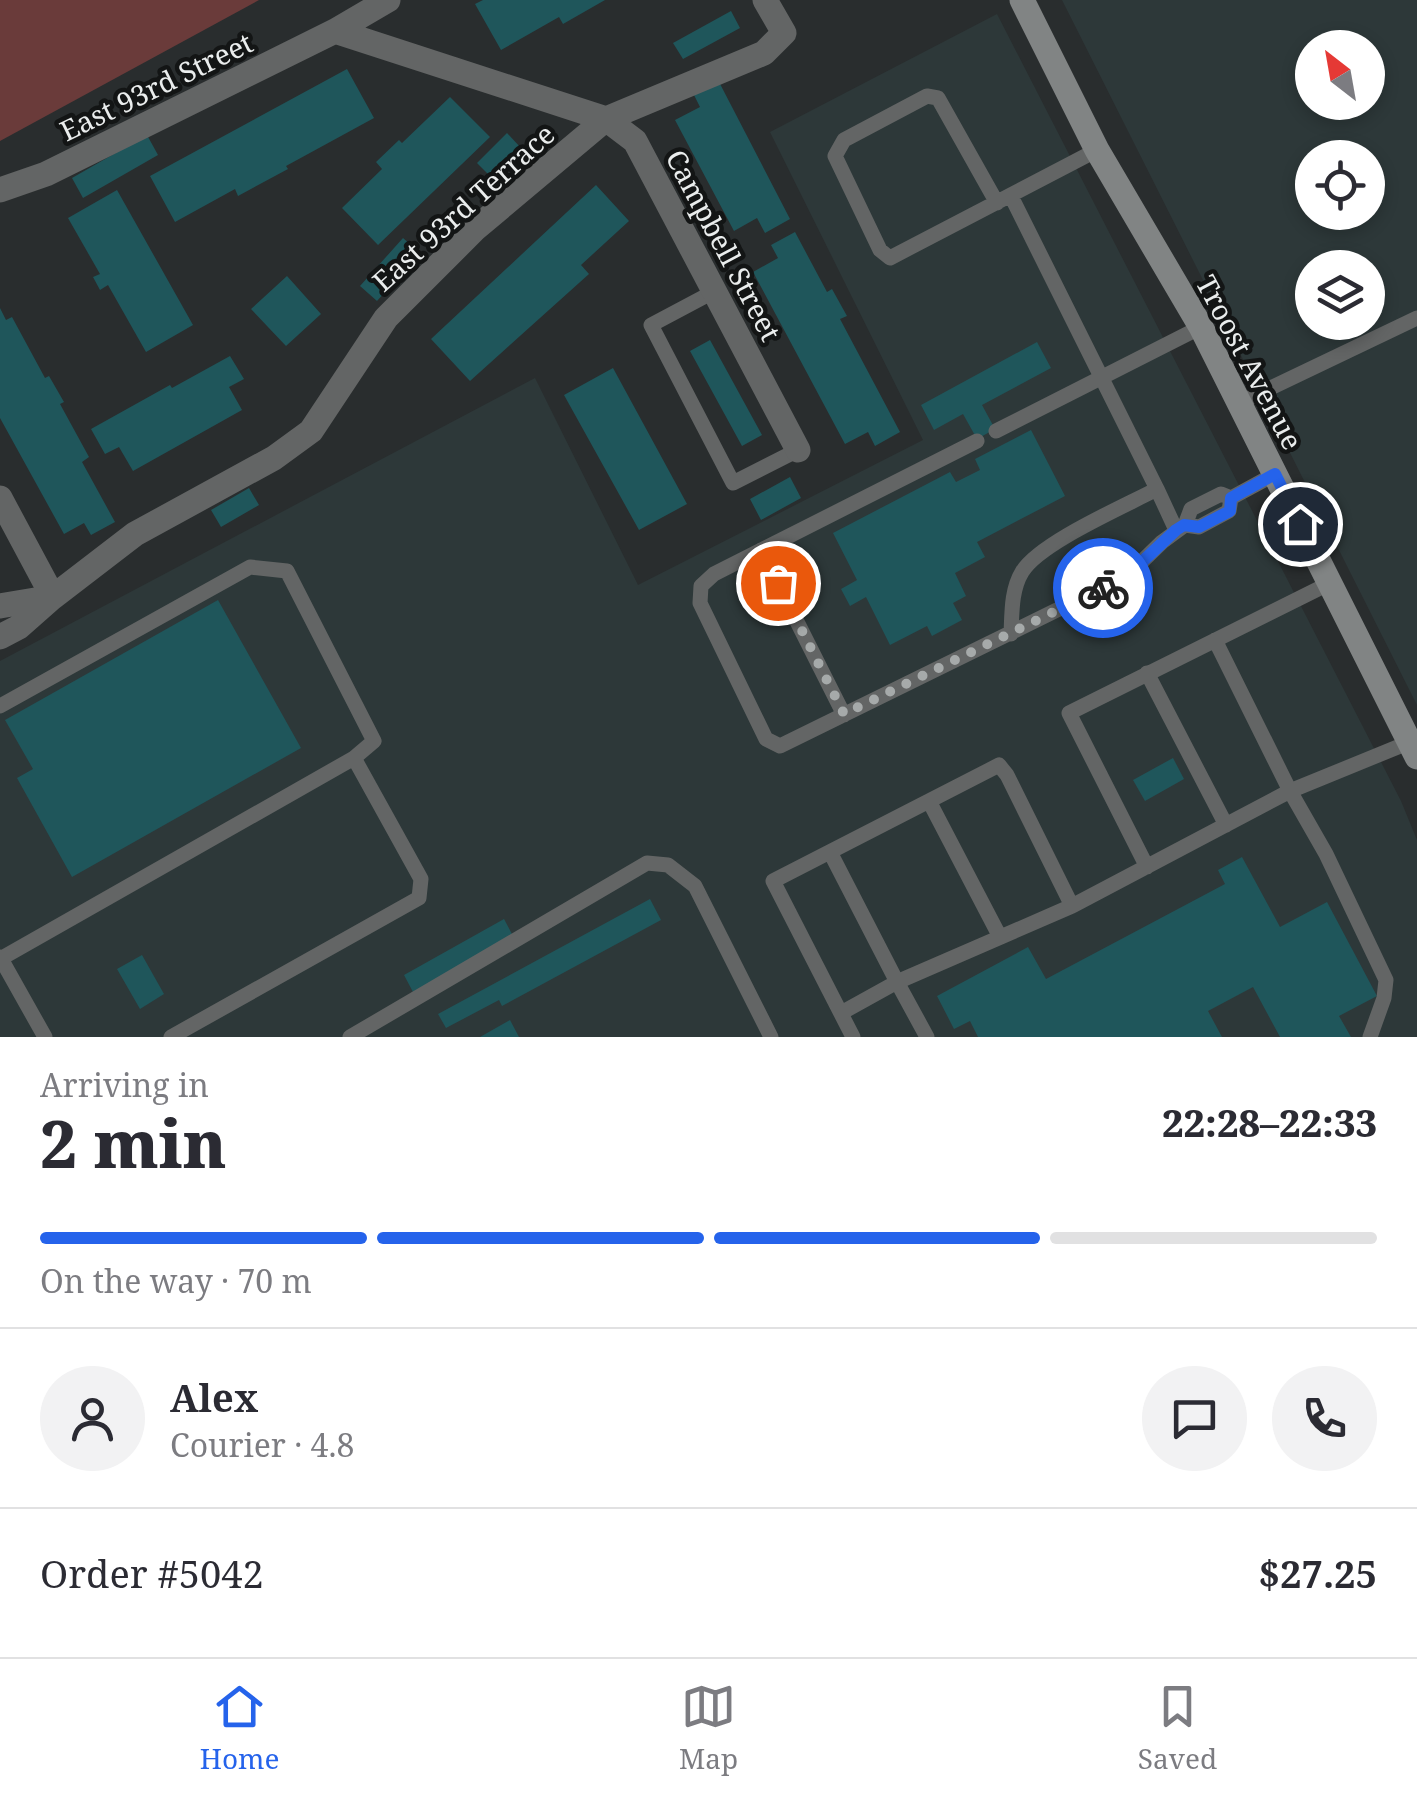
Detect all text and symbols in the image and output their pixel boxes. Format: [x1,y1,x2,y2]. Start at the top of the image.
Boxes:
street label: East 93rd Street [53,23,259,149]
north arrow [1295,30,1385,120]
map controls [1295,30,1385,340]
street label: East 93rd Terrace [364,115,562,299]
button: locate [1295,140,1385,230]
street label: Campbell Street [658,143,790,347]
button: layers [1295,250,1385,340]
street label: Troost Avenue [1188,268,1312,456]
pin [1258,482,1343,567]
icon: home [1273,497,1328,552]
courier [1053,538,1153,638]
pin [736,541,821,626]
icon: bag [751,556,806,611]
icon: bike [1076,561,1131,616]
text: Arriving in [40,1063,209,1106]
text: 22:28–22:33 [1162,1096,1377,1148]
text: 2 min [40,1099,227,1187]
text: On the way · 70 m [40,1259,312,1302]
button: person [40,1366,145,1471]
button: chat [1142,1366,1247,1471]
button: phone [1272,1366,1377,1471]
text: Alex [170,1371,258,1423]
text: Courier · 4.8 [170,1423,354,1466]
text: Order #5042 [40,1547,264,1599]
text: $27.25 [1258,1547,1377,1599]
tab: Home [200,1679,280,1777]
tab: Map [679,1679,738,1777]
tab: Saved [1138,1679,1217,1777]

